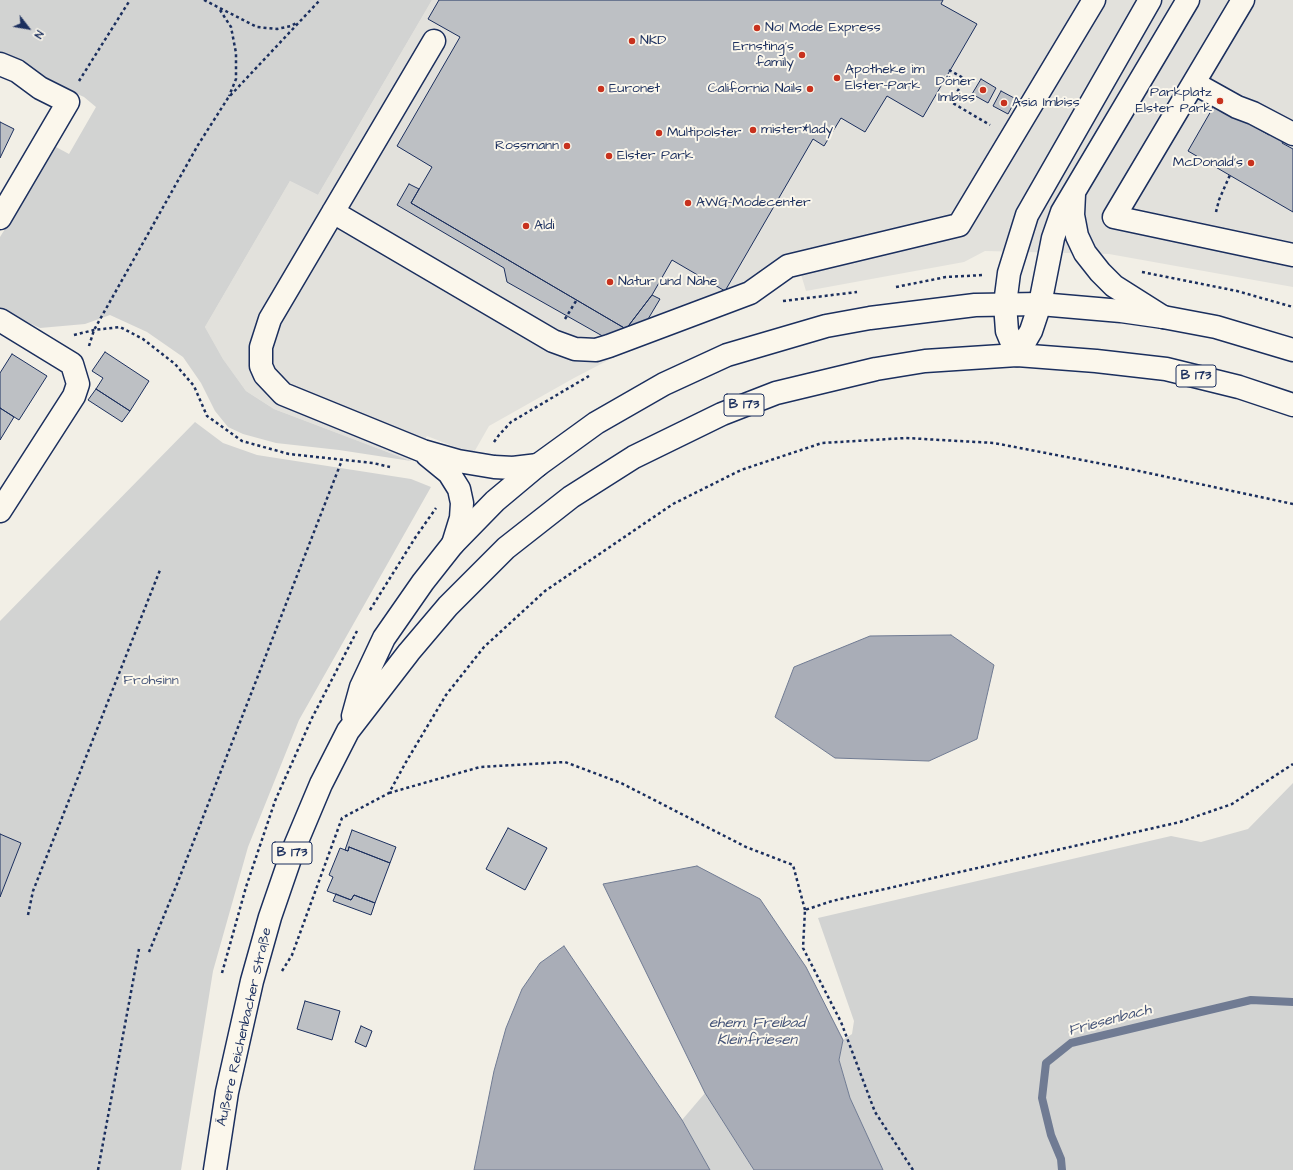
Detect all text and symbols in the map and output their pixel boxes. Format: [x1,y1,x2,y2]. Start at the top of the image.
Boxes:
north arrow [8,8,48,48]
place label: No1 Mode Express [765,20,881,36]
marker: No1 Mode Express [752,23,762,33]
text: N [31,28,47,41]
place label: NKD [640,33,666,49]
marker: NKD [627,36,637,46]
place label: Ernsting's family [733,39,794,72]
marker: Ernsting's family [797,50,807,60]
place label: Apotheke im Elster-Park [845,62,925,94]
marker: Apotheke im Elster-Park [832,73,842,83]
place label: Döner Imbiss [936,74,975,106]
place label: Euronet [609,81,660,97]
place label: California Nails [708,81,802,97]
marker: Euronet [596,84,606,94]
marker: California Nails [805,84,815,94]
marker: Döner Imbiss [978,85,988,95]
place label: Parkplatz Elster Park [1136,85,1212,118]
place label: Asia Imbiss [1012,95,1080,111]
marker: Parkplatz Elster Park [1215,96,1225,106]
marker: Asia Imbiss [999,98,1009,108]
place label: mister*lady [761,122,833,138]
place label: Multipolster [667,125,742,141]
marker: mister*lady [748,125,758,135]
marker: Multipolster [654,128,664,138]
place label: Rossmann [495,138,559,154]
marker: Rossmann [562,141,572,151]
place label: Elster Park [617,148,693,164]
marker: Elster Park [604,151,614,161]
place label: McDonald's [1173,155,1243,171]
marker: McDonald's [1246,158,1256,168]
place label: AWG-Modecenter [696,195,811,211]
marker: AWG-Modecenter [683,198,693,208]
place label: Aldi [534,218,554,234]
marker: Aldi [521,221,531,231]
place label: Natur und Nähe [618,274,717,290]
marker: Natur und Nähe [605,277,615,287]
road number: B 173 [1176,365,1216,387]
road number: B 173 [724,394,764,416]
park label: Frohsinn [123,673,179,689]
road number: B 173 [272,842,312,864]
street label: Äußere Reichenbacher Straße [214,926,276,1128]
water label: Friesenbach [1067,1001,1153,1041]
water label: ehem. Freibad Kleinfriesen [709,1015,805,1050]

